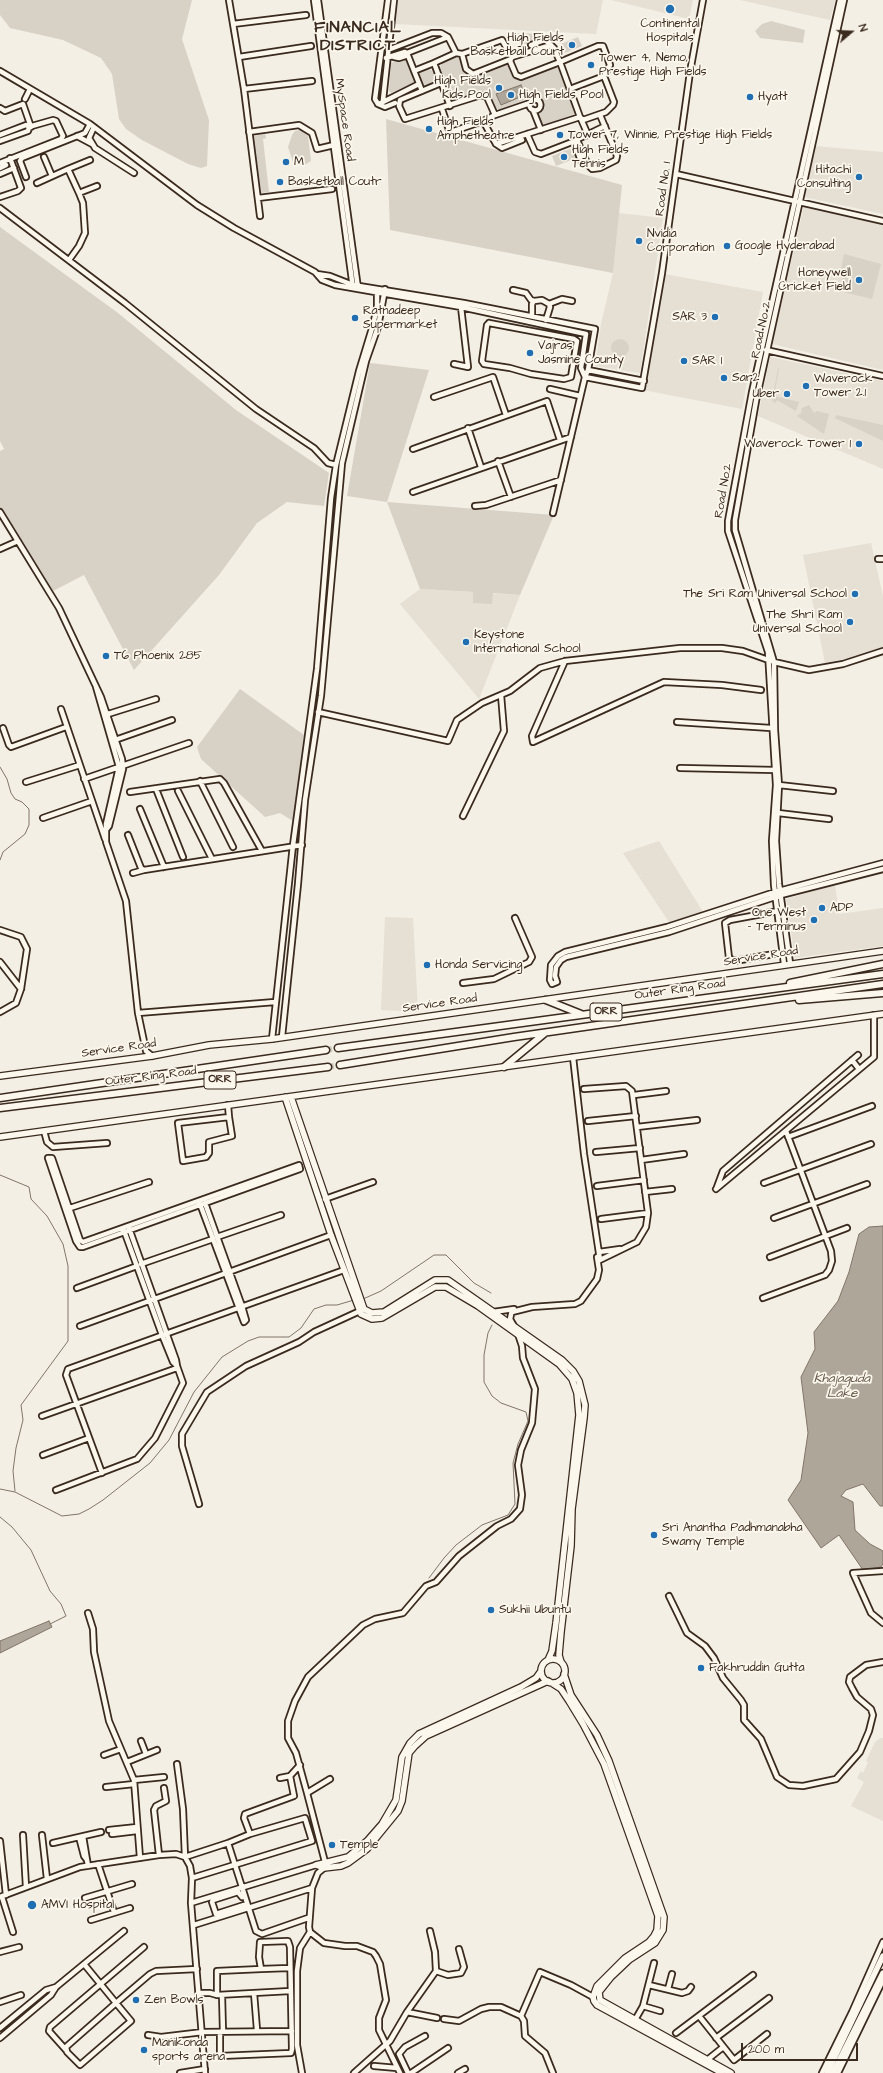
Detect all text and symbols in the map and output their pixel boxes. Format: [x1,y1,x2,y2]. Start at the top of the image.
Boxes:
marker: Continental Hospitals [664,3,676,15]
north arrow [831,12,871,52]
place label: Continental Hospitals [640,17,700,45]
district label: FINANCIAL DISTRICT [314,19,402,57]
text: N [855,22,871,34]
place label: High Fields Basketball Court [470,31,564,59]
marker: High Fields Basketball Court [567,40,577,50]
place label: Tower 4, Nemo, Prestige High Fields [599,51,707,79]
marker: Tower 4, Nemo, Prestige High Fields [586,60,596,70]
place label: High Fields Kids Pool [434,74,491,102]
street label: MySpace Road [331,78,357,162]
marker: High Fields Kids Pool [494,83,504,93]
place label: High Fields Pool [519,88,604,102]
marker: High Fields Pool [506,90,516,100]
place label: Hyatt [758,90,788,104]
marker: Hyatt [745,92,755,102]
place label: High Fields Amphetheatre [437,115,514,143]
marker: High Fields Amphetheatre [424,124,434,134]
place label: Tower 7, Winnie, Prestige High Fields [568,128,772,142]
marker: Tower 7, Winnie, Prestige High Fields [555,130,565,140]
place label: High Fields Tennis [572,143,629,171]
marker: High Fields Tennis [559,152,569,162]
place label: M [294,155,304,169]
marker: M [281,157,291,167]
street label: Road No. 1 [653,161,675,217]
place label: Hitachi Consulting [797,163,851,191]
marker: Hitachi Consulting [854,172,864,182]
place label: Basketball Coutr [288,175,382,189]
marker: Basketball Coutr [275,177,285,187]
place label: Nvidia Corporation [647,227,714,255]
marker: Nvidia Corporation [634,236,644,246]
place label: Google Hyderabad [735,239,834,253]
marker: Google Hyderabad [722,241,732,251]
place label: Honeywell Cricket Field [778,266,851,294]
marker: Honeywell Cricket Field [854,275,864,285]
street label: Road No 2 [749,300,775,360]
place label: Ratnadeep Supermarket [363,304,437,332]
place label: SAR 3 [672,310,707,324]
marker: SAR 3 [710,312,720,322]
marker: Ratnadeep Supermarket [350,313,360,323]
place label: Vajras Jasmine County [538,339,624,367]
marker: Vajras Jasmine County [525,348,535,358]
place label: SAR 1 [692,354,722,368]
marker: SAR 1 [679,356,689,366]
place label: Sar2 [732,371,759,385]
place label: Waverock Tower 2.1 [814,372,872,400]
marker: Sar2 [719,373,729,383]
marker: Waverock Tower 2.1 [801,381,811,391]
place label: Uber [752,387,779,401]
marker: Uber [782,389,792,399]
place label: Waverock Tower 1 [744,437,851,451]
marker: Waverock Tower 1 [854,439,864,449]
street label: Road No.2 [712,463,736,519]
place label: The Sri Ram Universal School [683,587,847,601]
marker: The Sri Ram Universal School [850,589,860,599]
place label: The Shri Ram Universal School [753,608,842,636]
marker: The Shri Ram Universal School [845,617,855,627]
place label: Keystone International School [474,628,581,656]
marker: Keystone International School [461,637,471,647]
place label: T6 Phoenix 285 [114,649,202,663]
marker: T6 Phoenix 285 [101,651,111,661]
place label: ADP [830,901,853,915]
marker: ADP [817,903,827,913]
place label: One West - Terminus [748,906,806,934]
marker: One West - Terminus [809,915,819,925]
street label: Service Road [723,944,799,970]
place label: Honda Servicing [435,958,523,972]
marker: Honda Servicing [422,960,432,970]
street label: Outer Ring Road [634,976,726,1004]
street label: Service Road [402,992,478,1016]
road number: ORR [590,1003,622,1021]
street label: Service Road [81,1037,157,1061]
street label: Outer Ring Road [105,1064,197,1090]
road number: ORR [204,1071,236,1089]
water label: Khajaguda Lake [814,1371,870,1402]
place label: Sri Anantha Padhmanabha Swamy Temple [662,1521,803,1549]
marker: Sri Anantha Padhmanabha Swamy Temple [649,1530,659,1540]
place label: Sukhii Ubuntu [499,1603,571,1617]
marker: Sukhii Ubuntu [486,1605,496,1615]
place label: Fakhruddin Gutta [709,1661,805,1675]
marker: Fakhruddin Gutta [696,1663,706,1673]
place label: Temple [340,1838,378,1852]
marker: Temple [327,1840,337,1850]
place label: AMVI Hospital [41,1898,114,1912]
marker: AMVI Hospital [26,1899,38,1911]
place label: Zen Bowls [144,1993,204,2007]
marker: Zen Bowls [131,1995,141,2005]
scale bar [743,2035,860,2061]
place label: Manikonda sports arena [152,2036,225,2064]
text: 200 m [748,2041,784,2058]
marker: Manikonda sports arena [139,2045,149,2055]

